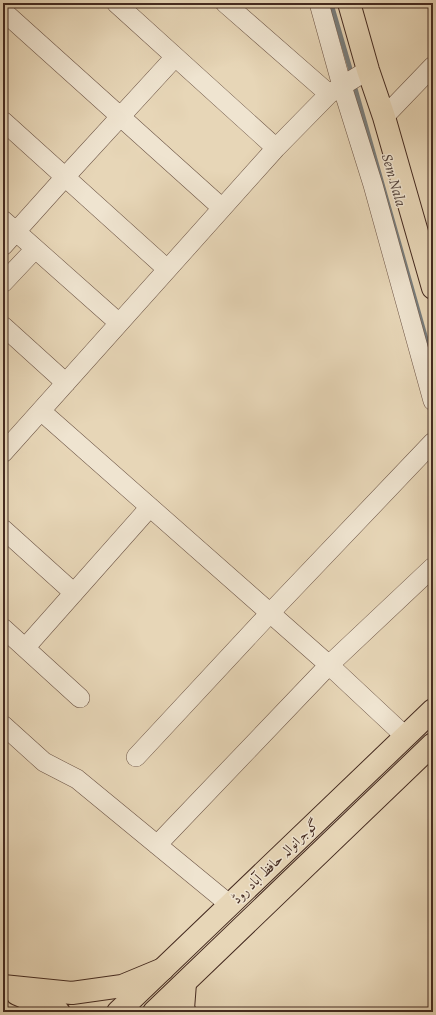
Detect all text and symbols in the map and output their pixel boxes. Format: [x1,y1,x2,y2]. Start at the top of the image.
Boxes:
water label: Sem Nala [377,151,411,209]
street label: گوجرانوالہ حافظ آباد روڈ [227,815,323,908]

